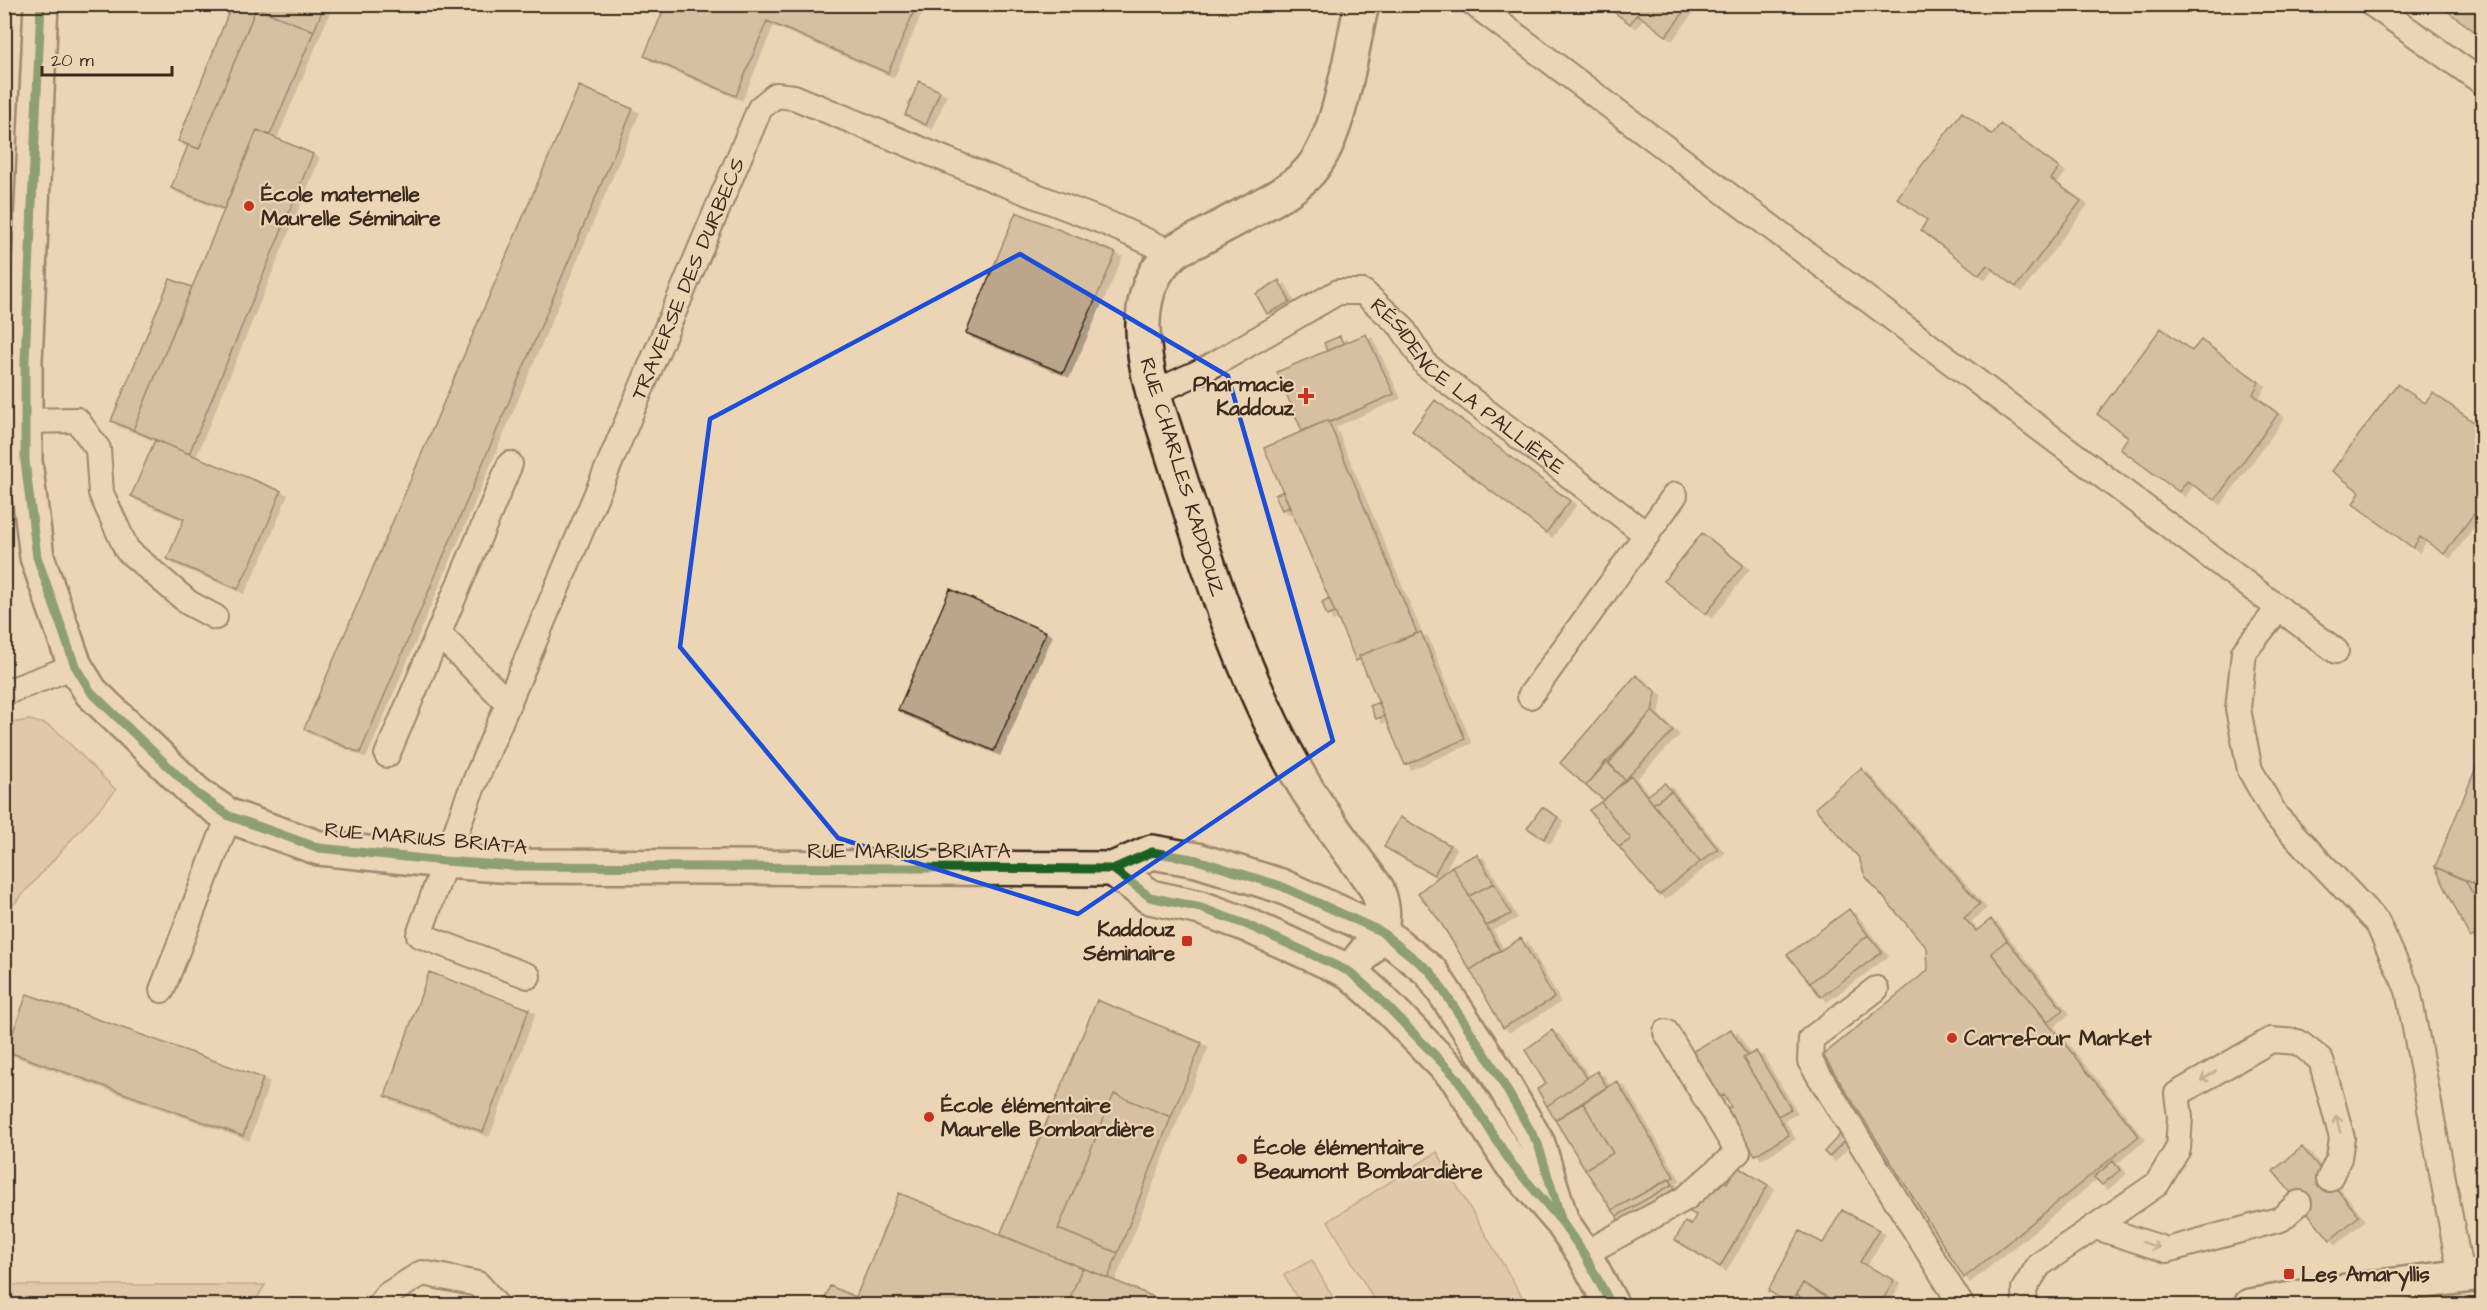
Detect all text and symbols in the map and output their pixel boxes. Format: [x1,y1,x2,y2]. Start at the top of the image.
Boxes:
scale bar [42,39,172,77]
text: 20 m [51,48,94,73]
street label: TRAVERSE DES DURBECS [624,153,752,404]
place label: École maternelle Maurelle Séminaire [261,180,441,233]
marker: École maternelle Maurelle Séminaire [242,199,256,213]
street label: RÉSIDENCE LA PALLIÈRE [1364,291,1571,482]
street label: RUE CHARLES KADDOUZ [1132,354,1233,600]
place label: Pharmacie Kaddouz [1193,370,1295,423]
marker: Pharmacie Kaddouz [1299,389,1313,403]
street label: RUE MARIUS BRIATA [323,815,529,862]
street label: RUE MARIUS BRIATA [807,837,1011,866]
place label: Kaddouz Séminaire [1082,915,1176,968]
marker: Kaddouz Séminaire [1180,934,1194,948]
place label: Carrefour Market [1964,1024,2152,1053]
marker: Carrefour Market [1945,1031,1959,1045]
one-way arrow [2199,1069,2216,1082]
place label: École élémentaire Maurelle Bombardière [941,1091,1155,1144]
marker: École élémentaire Maurelle Bombardière [922,1110,936,1124]
one-way arrow [2332,1115,2344,1134]
place label: École élémentaire Beaumont Bombardière [1254,1133,1483,1186]
marker: École élémentaire Beaumont Bombardière [1235,1152,1249,1166]
one-way arrow [2141,1240,2160,1251]
place label: Les Amaryllis [2301,1260,2430,1292]
marker: Les Amaryllis [2282,1267,2296,1281]

